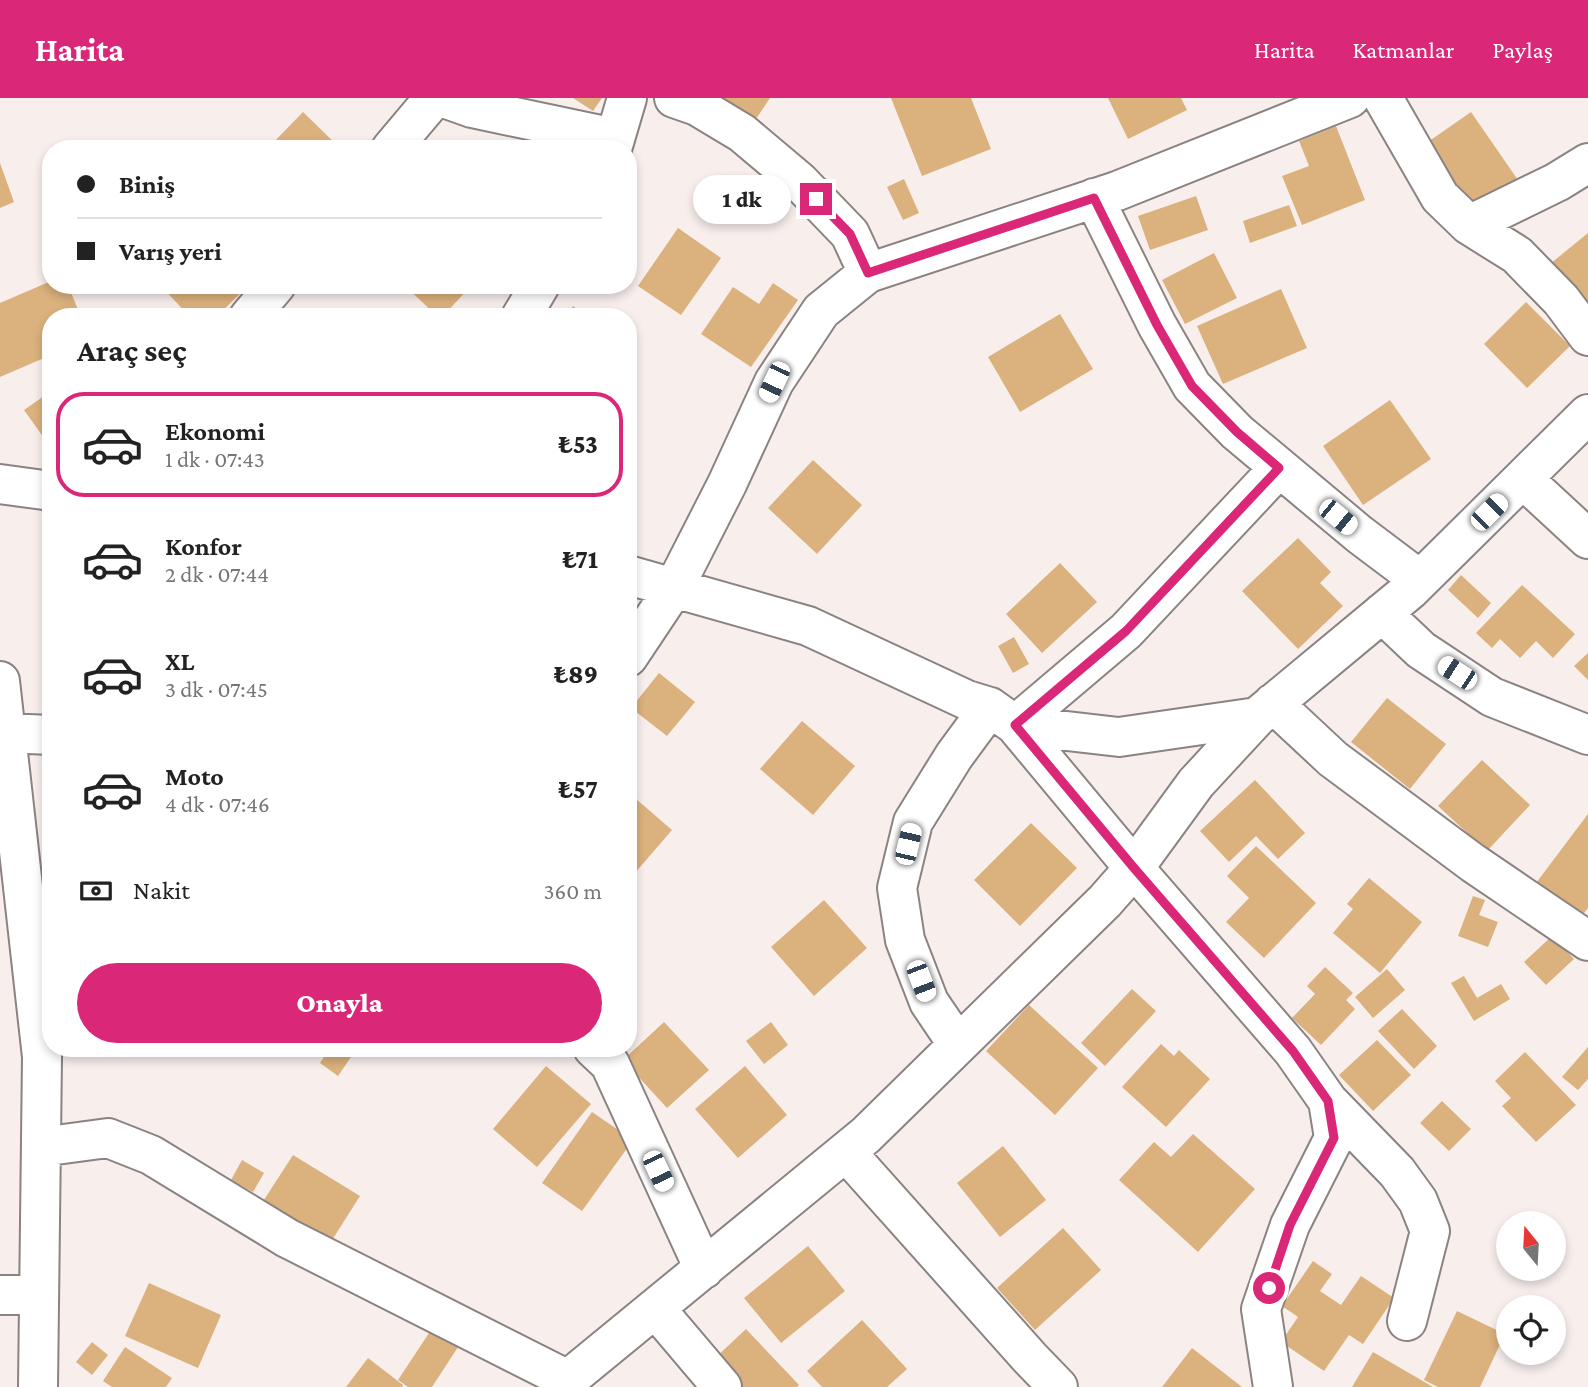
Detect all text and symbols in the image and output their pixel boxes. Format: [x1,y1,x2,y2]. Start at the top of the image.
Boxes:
text: Harita [35,31,124,68]
text: Harita [1254,36,1315,63]
text: Katmanlar [1353,36,1454,63]
text: Paylaş [1492,36,1553,63]
text: Biniş [119,170,175,199]
callout: 1 dk [694,174,792,224]
route end [800,183,832,215]
text: 1 dk [722,186,762,212]
text: Varış yeri [119,237,222,266]
text: Araç seç [77,332,187,368]
car [756,359,793,405]
icon: car [81,413,144,476]
text: Ekonomi [165,417,265,446]
text: ₺53 [558,430,598,459]
text: 1 dk · 07:43 [165,446,265,472]
car [1467,490,1512,534]
car [1316,496,1361,538]
icon: car [81,528,144,591]
text: Konfor [165,532,242,561]
text: ₺71 [563,545,598,574]
text: 2 dk · 07:44 [165,561,269,587]
icon: car [81,643,144,706]
text: XL [165,647,194,676]
car [1434,653,1481,693]
text: ₺89 [554,660,598,689]
text: 3 dk · 07:45 [165,676,268,702]
icon: car [81,758,144,821]
text: Moto [165,762,224,791]
text: ₺57 [558,775,598,804]
text: 4 dk · 07:46 [165,791,270,817]
car [894,821,923,867]
icon: cash [77,872,115,910]
text: Nakit [133,876,190,905]
text: 360 m [544,878,602,904]
car [904,958,939,1004]
button: Onayla [77,963,602,1043]
car [640,1148,677,1194]
north arrow [1496,1211,1566,1281]
map controls [1496,1211,1566,1365]
route start [1253,1272,1285,1304]
button: locate [1496,1295,1566,1365]

